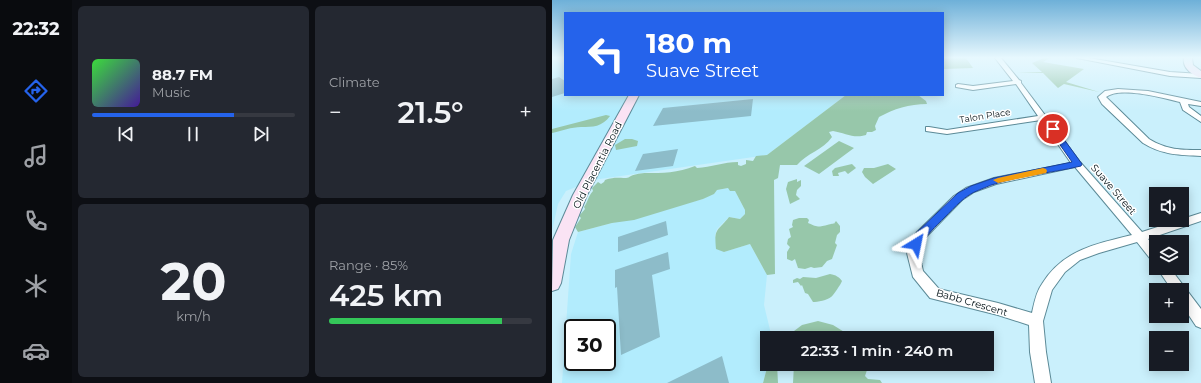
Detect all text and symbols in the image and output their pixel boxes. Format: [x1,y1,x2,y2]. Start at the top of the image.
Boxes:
text: 22:32 [12,18,60,40]
text: 180 m [646,26,732,60]
icon: left [580,28,632,80]
text: Suave Street [646,60,759,82]
text: 88.7 FM [152,65,213,84]
text: Climate [329,74,380,90]
icon: directions [22,77,50,105]
text: Music [152,84,190,100]
text: 21.5° [397,94,464,131]
text: − [329,99,342,126]
text: + [519,99,532,126]
street label: Talon Place [959,106,1012,125]
pin [1036,112,1070,146]
icon: arrive [1042,118,1064,140]
street label: Old Placentia Road [570,120,625,211]
icon: previous [115,123,137,145]
icon: pause [182,123,204,145]
icon: next [250,123,272,145]
icon: music [22,142,50,170]
street label: Suave Street [1088,161,1139,217]
map controls [1149,187,1189,371]
button: sound [1149,187,1189,227]
icon: phone [22,207,50,235]
position arrow [895,223,937,265]
button: layers [1149,235,1189,275]
text: 20 [161,250,227,313]
text: Range · 85% [329,257,408,273]
icon: climate [22,272,50,300]
text: 425 km [329,277,443,314]
button: + [1149,283,1189,323]
street label: Babb Crescent [935,286,1009,319]
text: km/h [176,308,211,324]
speed limit sign: 30 [564,319,616,371]
button: − [1149,331,1189,371]
icon: car [22,337,50,365]
text: 22:33 · 1 min · 240 m [801,341,953,360]

